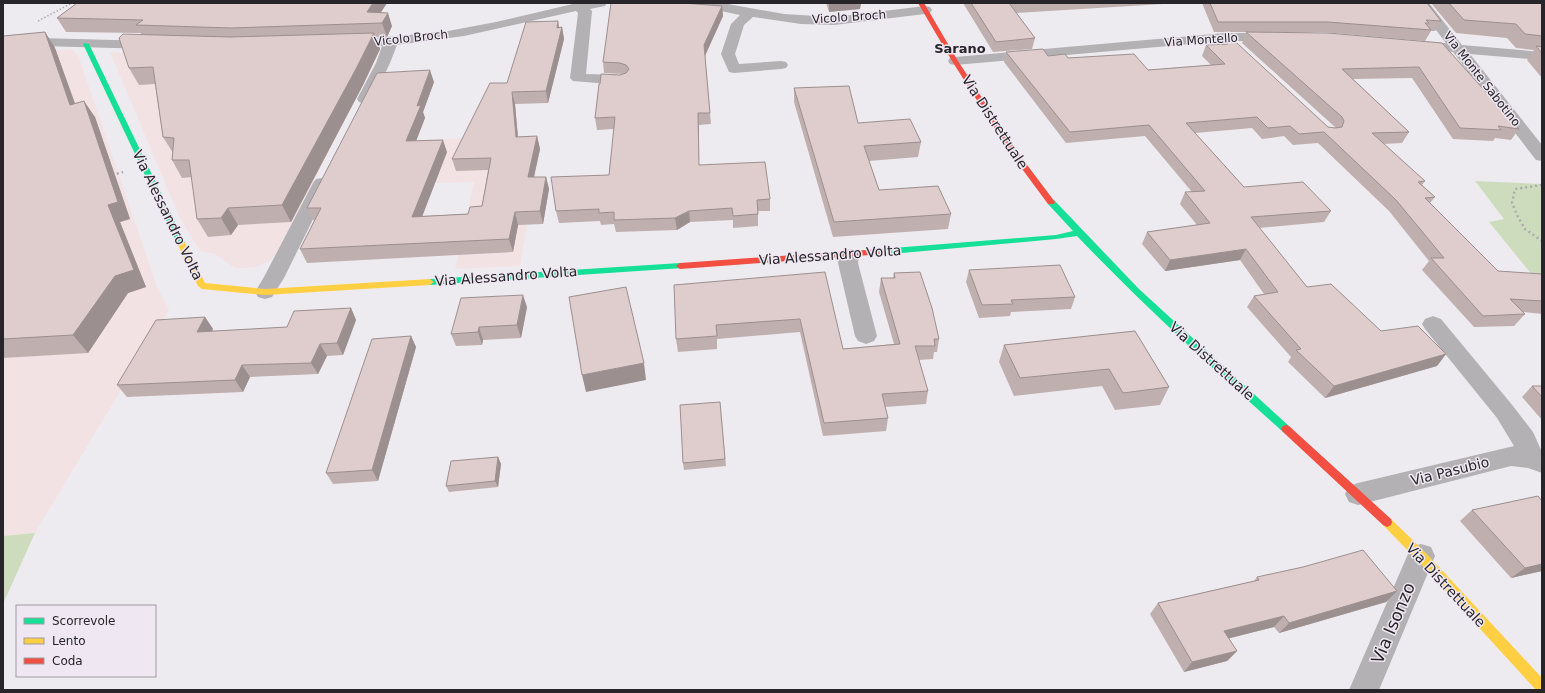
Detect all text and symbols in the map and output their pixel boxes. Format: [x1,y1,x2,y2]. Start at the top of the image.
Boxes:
street label: Vicolo Broch [812,7,886,27]
street label: Vicolo Broch [373,27,449,49]
street label: Via Monte Sabotino [1441,29,1523,129]
street label: Via Montello [1164,30,1238,50]
district label: Sarano [934,41,986,56]
street label: Via Distrettuale [959,72,1031,172]
street label: Via Alessandro Volta [130,147,206,283]
street label: Via Alessandro Volta [758,242,902,268]
street label: Via Alessandro Volta [434,263,578,289]
street label: Via Distrettuale [1166,319,1258,403]
street label: Via Pasubio [1409,454,1491,488]
street label: Via Distrettuale [1403,540,1489,630]
street label: Via Isonzo [1367,579,1419,667]
legend [16,605,156,677]
text: Scorrevole [52,614,116,628]
text: Lento [52,634,86,648]
text: Coda [52,654,83,668]

